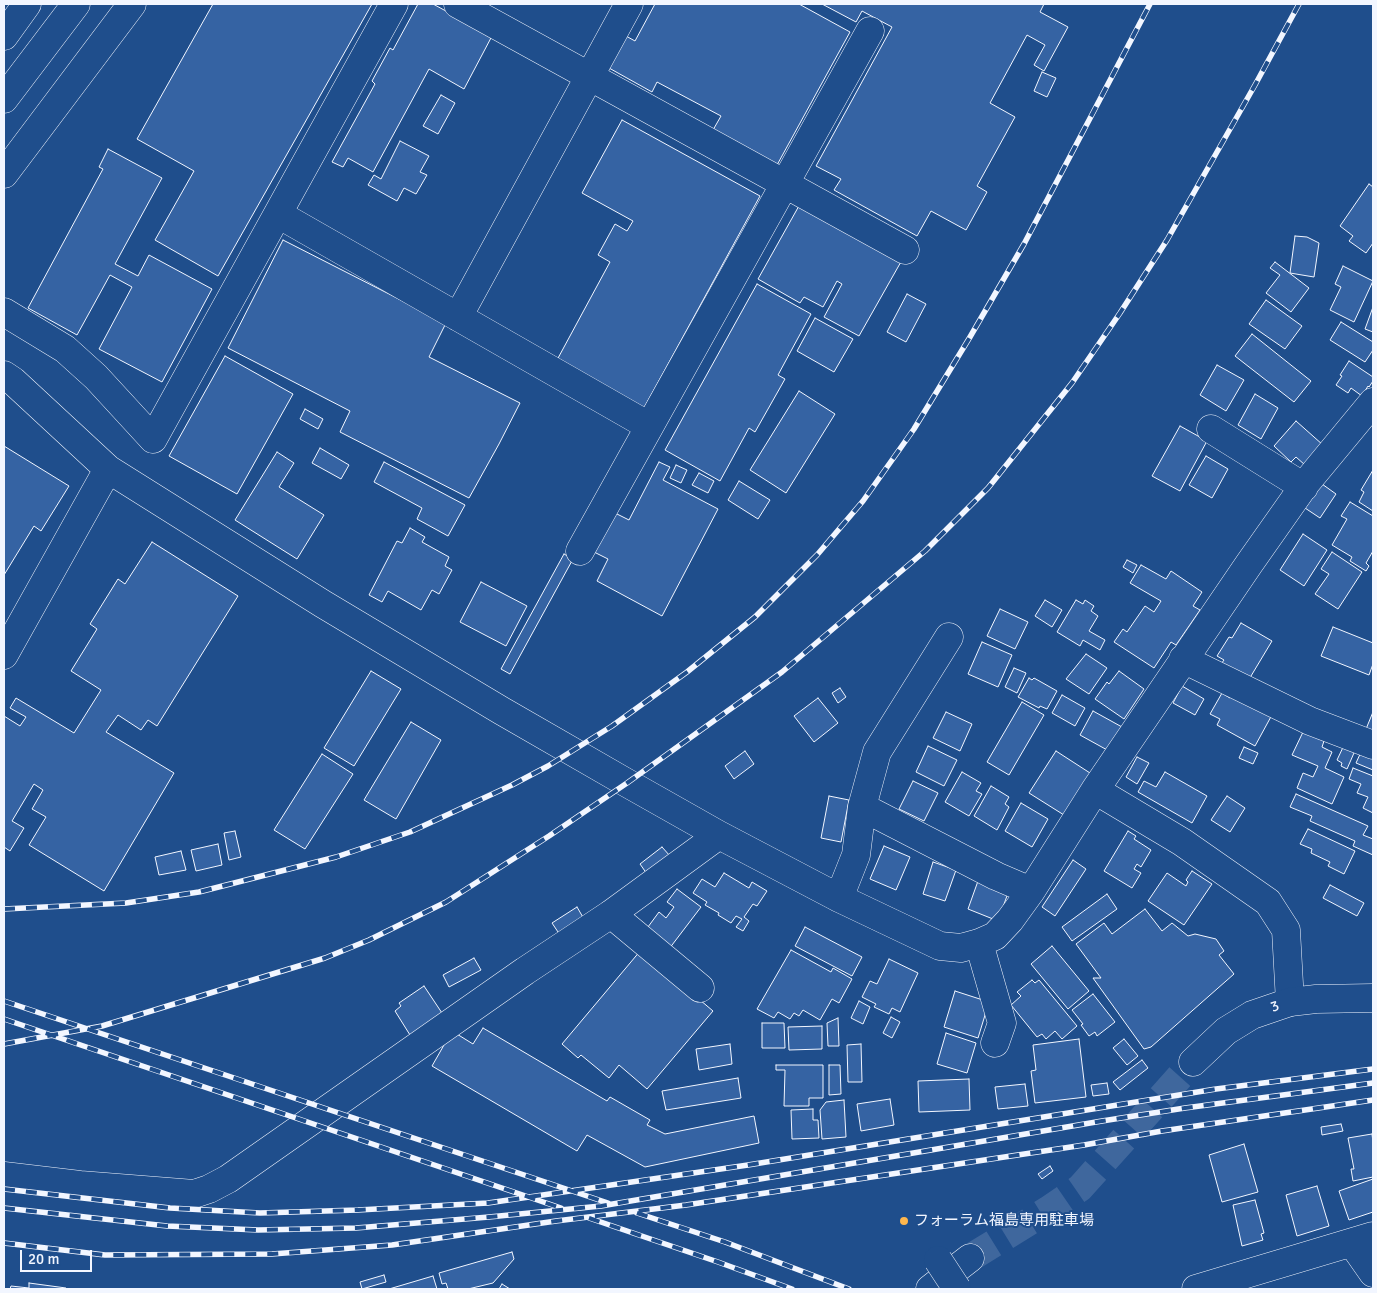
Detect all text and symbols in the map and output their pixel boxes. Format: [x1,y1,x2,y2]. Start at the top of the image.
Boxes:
street label: 3 [1268,997,1282,1017]
place label: フォーラム福島専用駐車場 [914,1212,1094,1230]
marker: フォーラム福島専用駐車場 [898,1215,910,1227]
scale bar [22,1240,95,1272]
text: 20 m [28,1250,59,1268]

